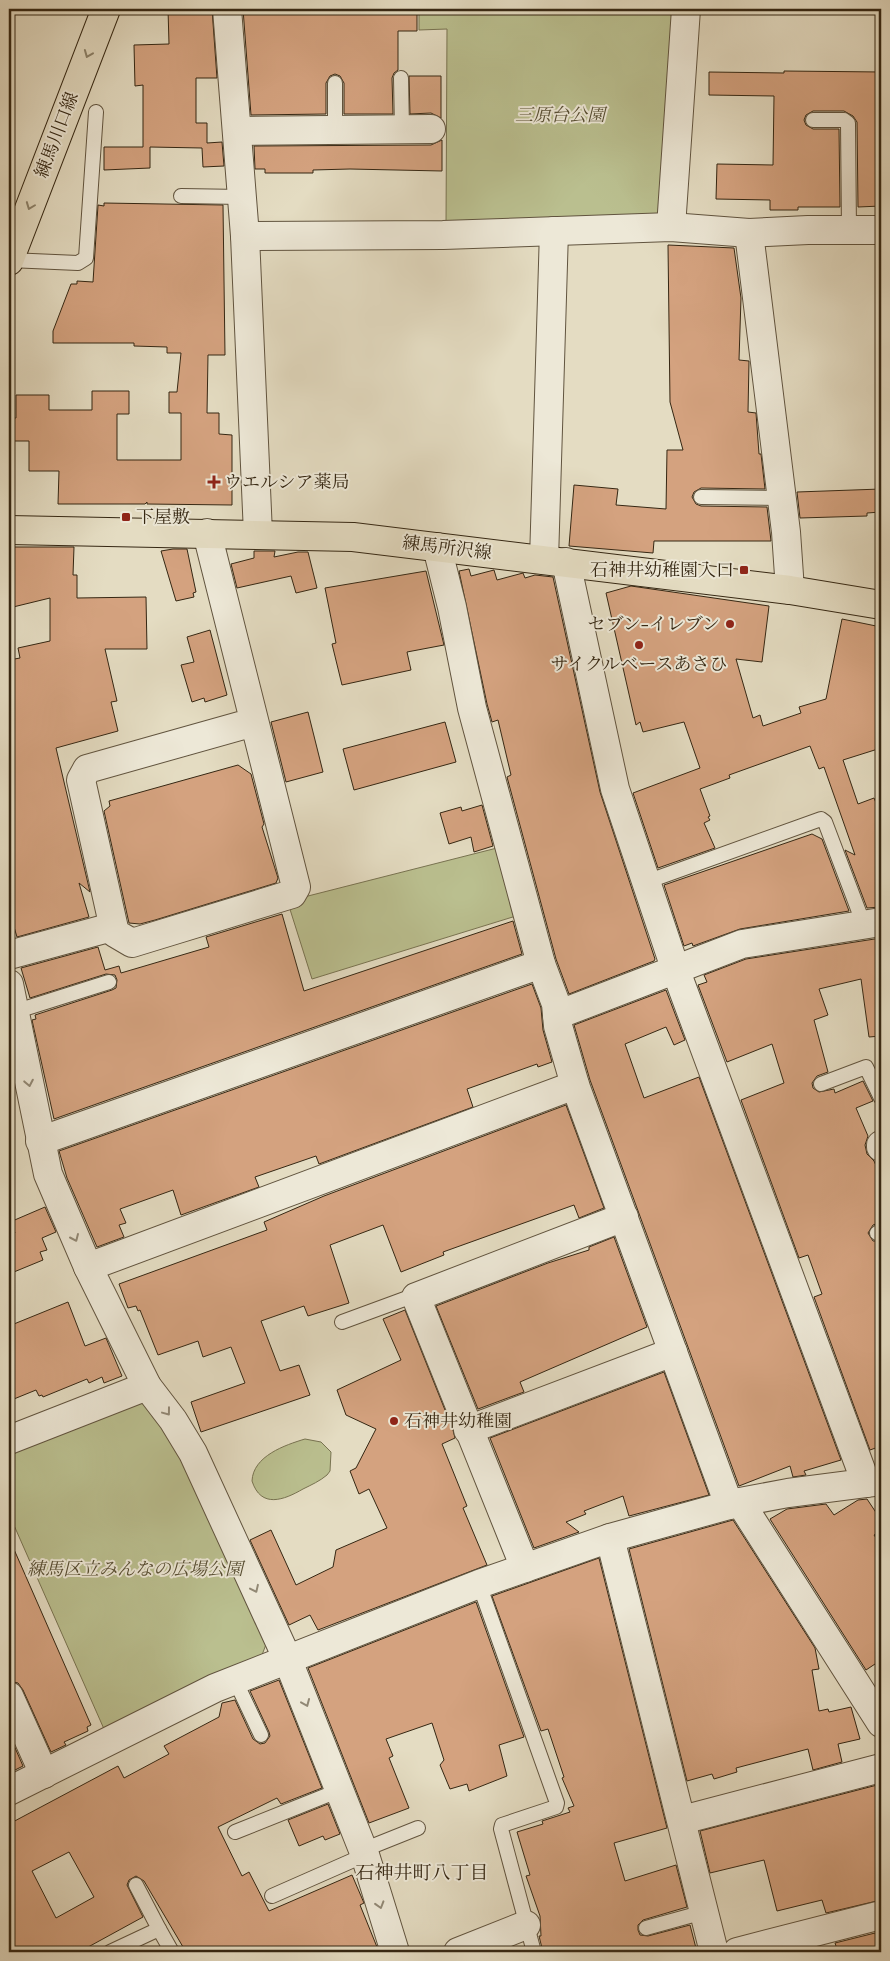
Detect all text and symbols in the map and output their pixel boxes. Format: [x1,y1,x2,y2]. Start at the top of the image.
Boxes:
one-way arrow [84,49,95,58]
street label: 練馬川口線 [29,89,85,181]
park label: 三原台公園 [515,103,608,128]
one-way arrow [26,201,36,209]
place label: ウエルシア薬局 [224,470,350,495]
marker: ウエルシア薬局 [208,476,220,488]
place label: 下屋敷 [136,505,190,530]
marker: 下屋敷 [120,511,132,523]
street label: 練馬所沢線 [401,530,493,566]
place label: 石神井幼稚園入口 [590,558,734,583]
marker: 石神井幼稚園入口 [738,564,750,576]
place label: セブン-イレブン [587,612,720,637]
marker: セブン-イレブン [724,618,736,630]
marker: サイクルベースあさひ [633,639,645,651]
place label: サイクルベースあさひ [551,652,727,677]
one-way arrow [23,1079,33,1088]
one-way arrow [69,1233,80,1242]
one-way arrow [161,1406,170,1416]
place label: 石神井幼稚園 [404,1409,512,1434]
marker: 石神井幼稚園 [388,1415,400,1427]
park label: 練馬区立みんなの広場公園 [27,1557,246,1582]
one-way arrow [249,1584,259,1593]
one-way arrow [300,1699,310,1707]
district label: 石神井町八丁目 [355,1860,489,1886]
one-way arrow [375,1900,385,1909]

